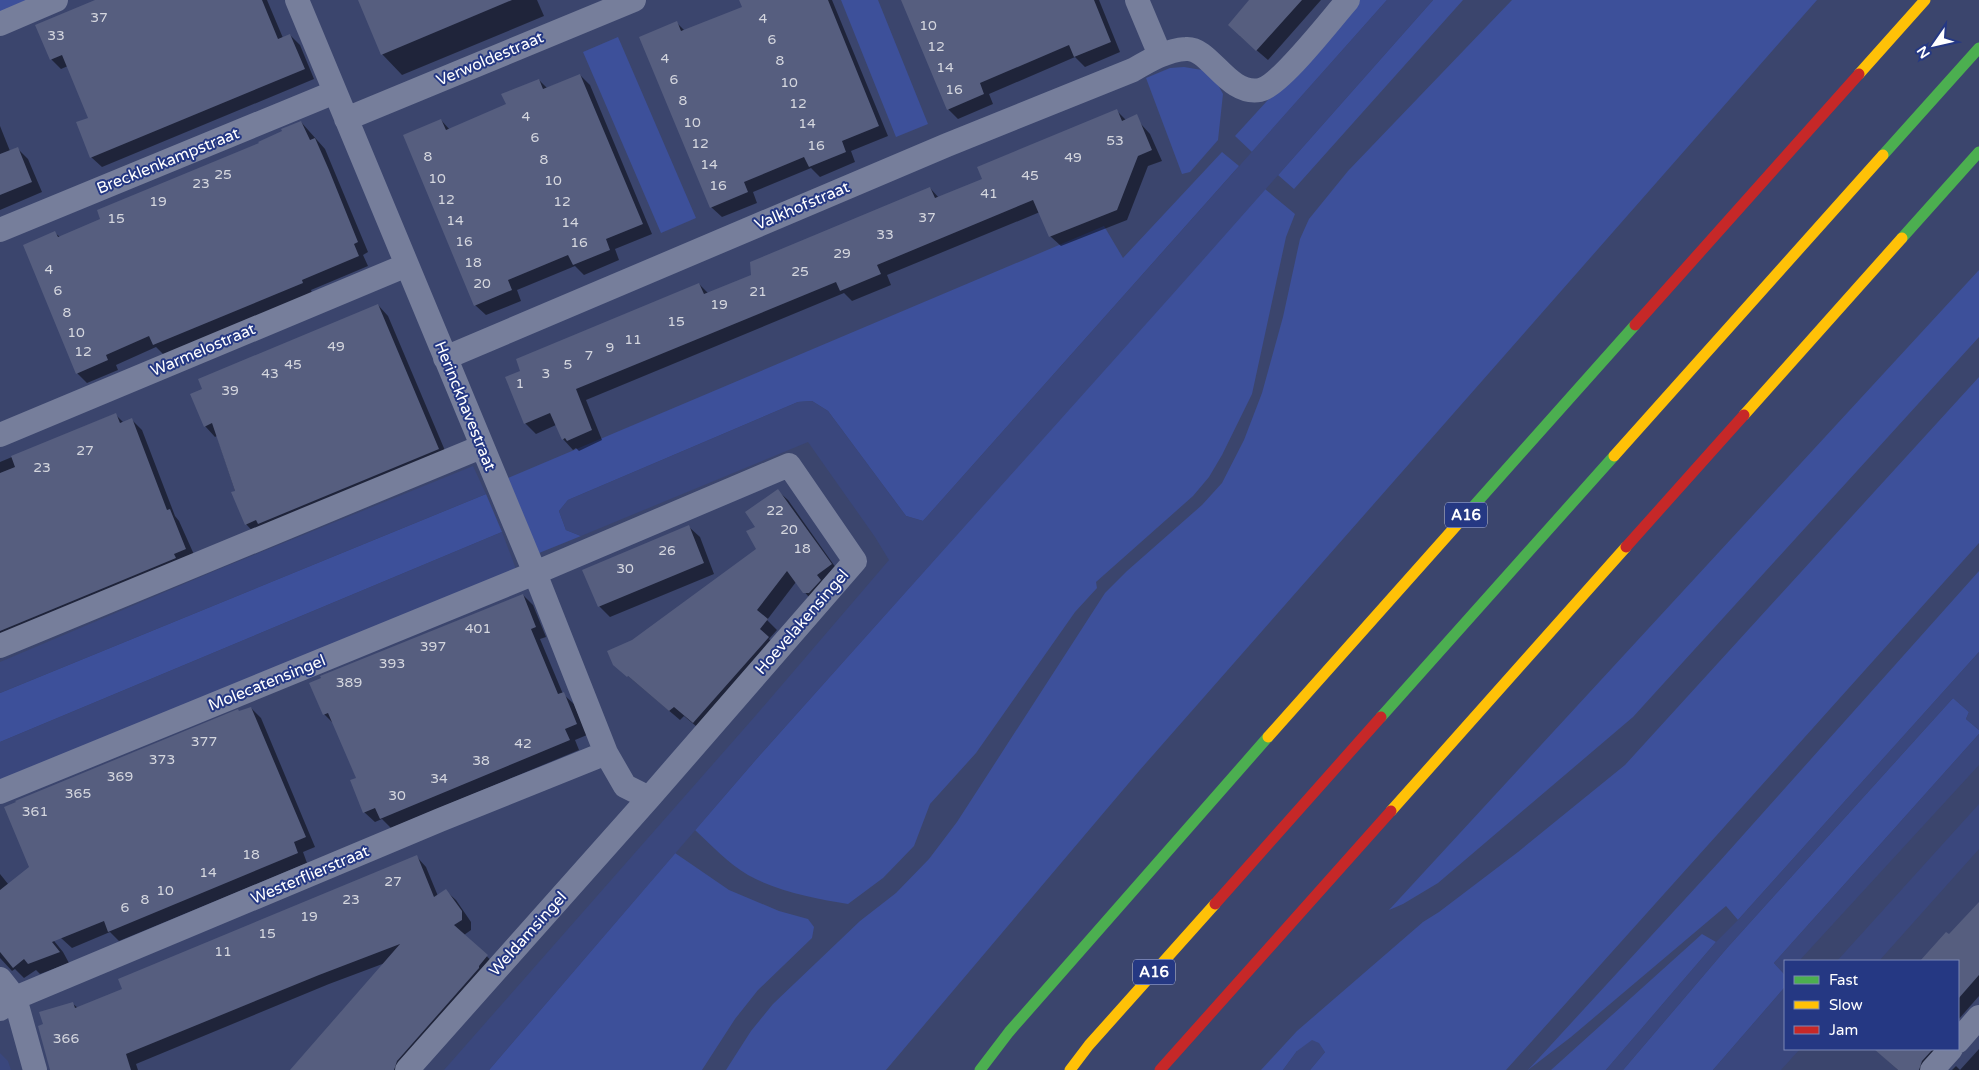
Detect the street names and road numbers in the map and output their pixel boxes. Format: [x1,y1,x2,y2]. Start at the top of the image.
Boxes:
street label: Verwoldestraat [433,27,547,91]
street label: Brecklenkampstraat [94,123,242,199]
street label: Valkhofstraat [752,177,852,235]
street label: Warmelostraat [148,319,258,381]
street label: Herinckhavestraat [430,338,500,474]
road number: A16 [1445,502,1487,528]
street label: Hoevelakensingel [751,565,853,679]
street label: Molecatensingel [205,650,329,716]
street label: Westerflierstraat [248,841,372,909]
street label: Weldamsingel [485,888,571,980]
road number: A16 [1133,960,1175,984]

